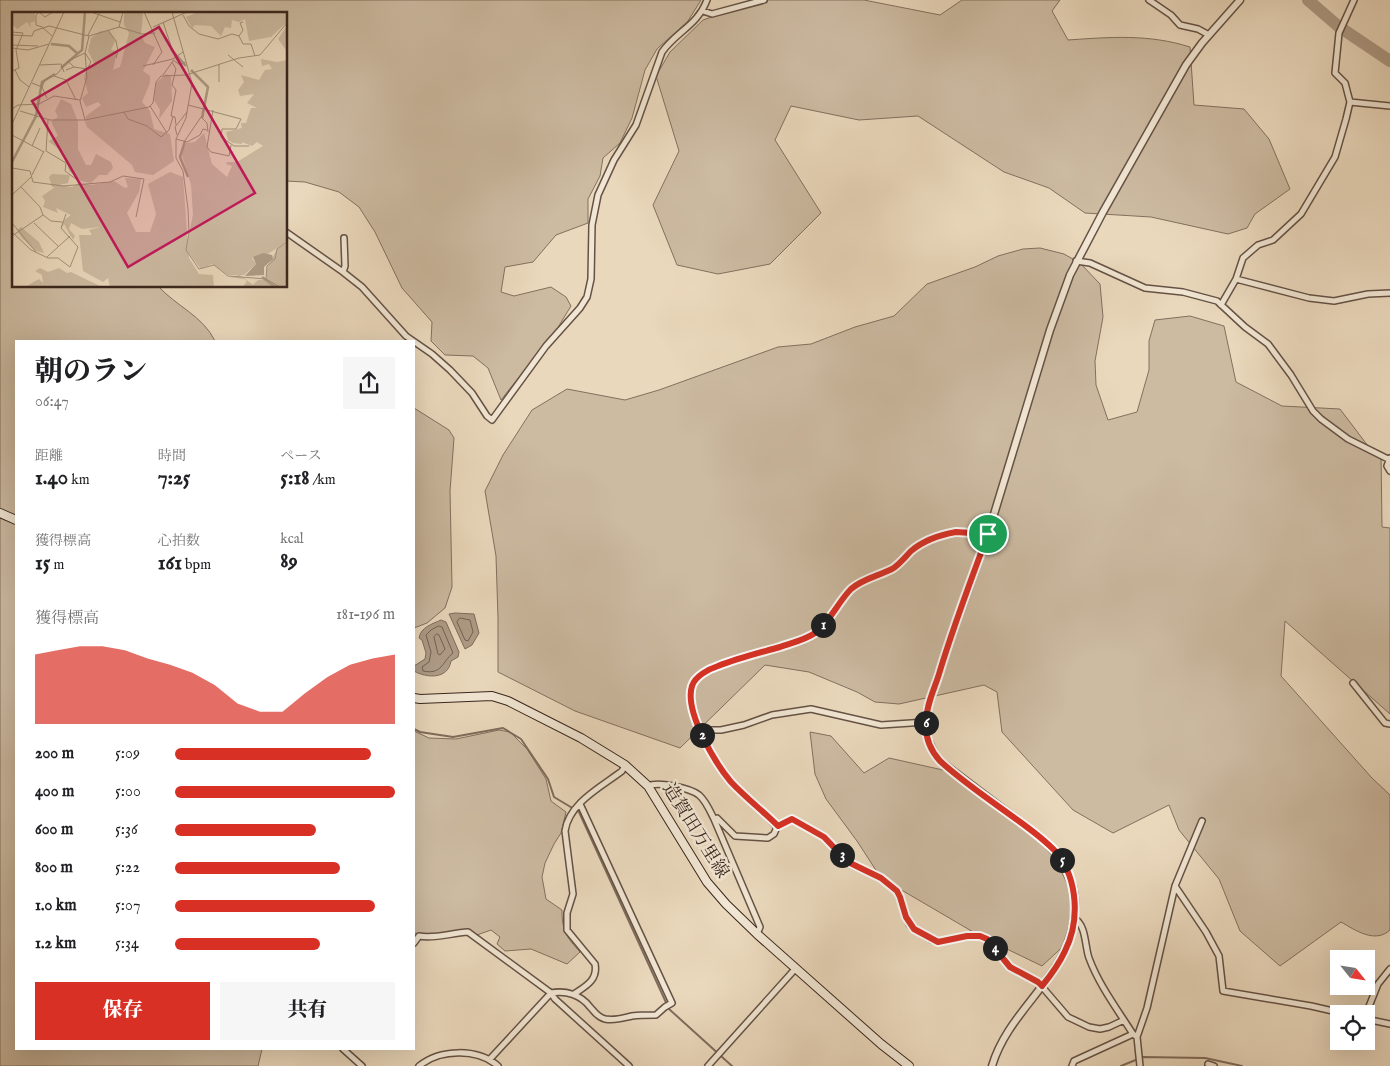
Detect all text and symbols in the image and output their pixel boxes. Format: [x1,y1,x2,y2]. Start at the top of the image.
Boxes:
inset map [12,12,288,288]
text: 朝のラン [35,355,147,390]
button: share [343,357,395,409]
text: 06:47 [35,392,69,412]
text: 距離 [35,447,63,465]
text: 時間 [158,447,186,465]
text: ペース [280,447,322,465]
text: 1.40 [35,465,68,492]
text: 7:25 [158,465,190,492]
text: 5:18 [280,465,310,492]
text: km [68,471,89,489]
text: /km [310,471,336,489]
pin [967,513,1009,555]
icon: arrive [974,520,1002,548]
text: kcal [280,530,304,548]
text: 獲得標高 [35,532,91,550]
text: 心拍数 [158,532,200,550]
text: 89 [280,548,298,575]
text: 15 [35,550,50,577]
text: 161 [158,550,182,577]
text: m [50,556,64,574]
text: bpm [182,556,211,574]
text: 181–196 m [336,605,395,625]
text: 獲得標高 [35,609,99,629]
pin: 1 [810,612,836,638]
text: 1 [821,616,826,634]
pin: 6 [914,710,938,736]
text: 6 [924,714,929,732]
pin: 2 [690,722,714,748]
text: 2 [699,726,706,744]
text: 200 m [35,744,74,764]
text: 5:09 [115,744,140,764]
street label: 造賀田万里線 [657,779,733,883]
text: 400 m [35,782,74,802]
text: 5:00 [115,782,141,802]
text: 600 m [35,820,73,840]
text: 5:36 [115,820,138,840]
pin: 3 [830,842,854,868]
text: 3 [840,846,845,864]
pin: 5 [1050,848,1074,872]
text: 5 [1060,851,1065,869]
text: 800 m [35,858,73,878]
text: 5:22 [115,858,140,878]
text: 1.0 km [35,896,77,916]
text: 5:07 [115,896,140,916]
text: 1.2 km [35,934,76,954]
text: 5:34 [115,934,139,954]
pin: 4 [982,936,1008,960]
text: 4 [992,939,999,957]
north arrow [1330,950,1375,995]
map controls [1330,950,1375,1050]
button: 保存 [35,982,210,1040]
button: 共有 [220,982,395,1040]
button: locate [1330,1005,1375,1050]

